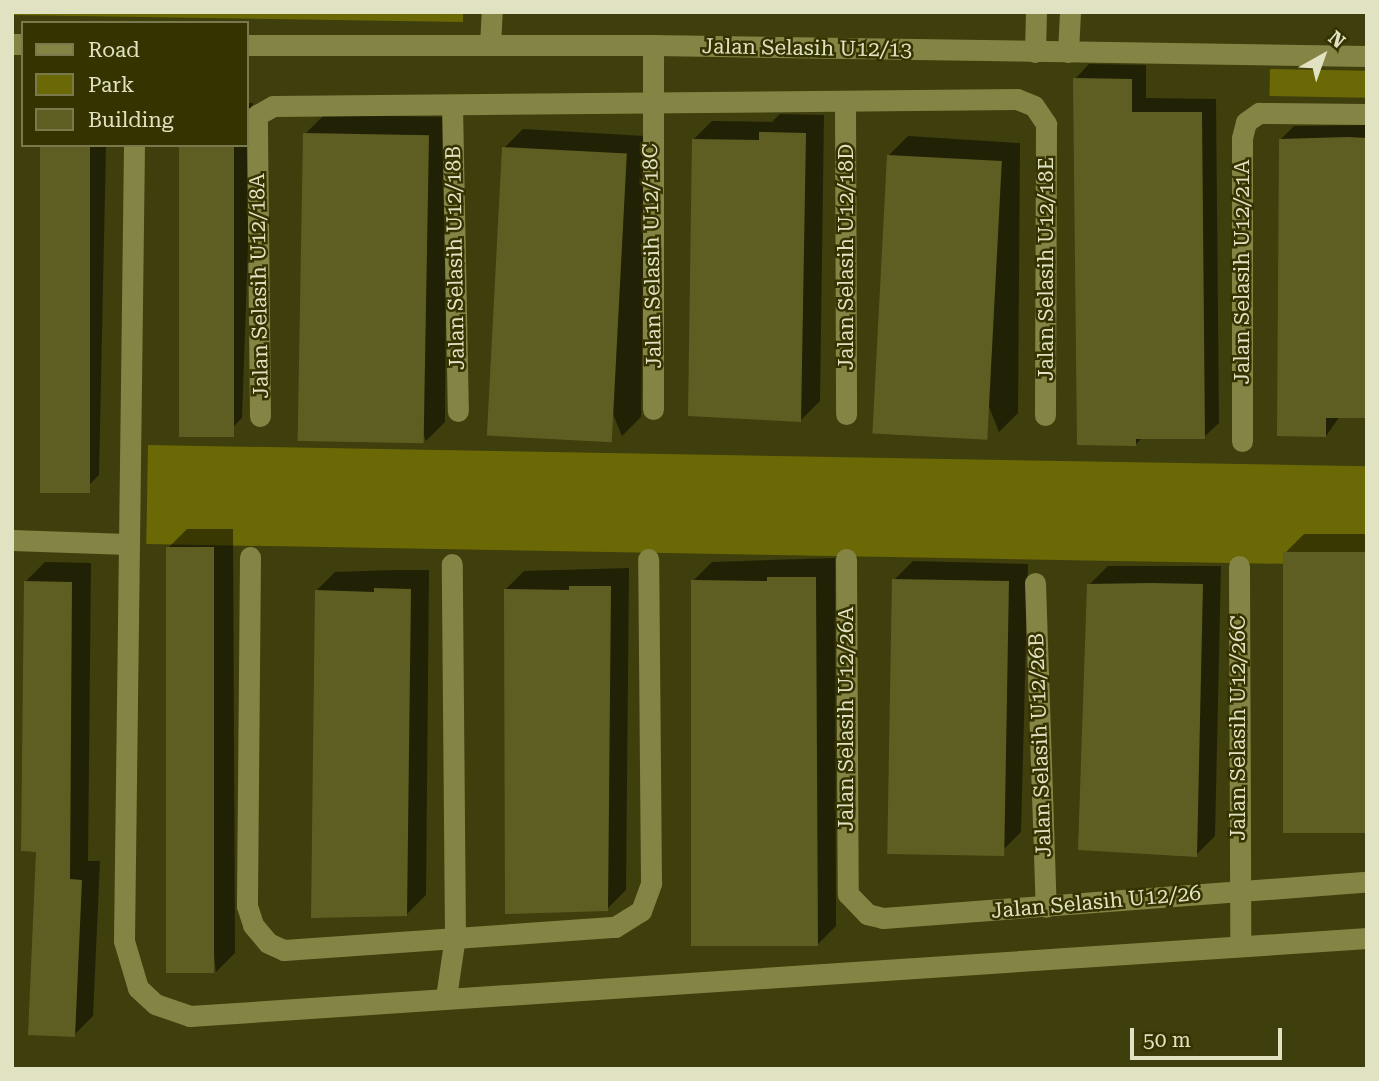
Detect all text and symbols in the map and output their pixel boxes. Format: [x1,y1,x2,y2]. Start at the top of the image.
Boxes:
legend [21,21,248,147]
north arrow [1288,21,1358,91]
text: N [1324,26,1350,53]
street label: Jalan Selasih U12/13 [702,34,912,62]
text: Road [88,38,140,62]
text: Park [88,73,134,97]
text: Building [88,108,174,132]
street label: Jalan Selasih U12/18C [637,143,667,369]
street label: Jalan Selasih U12/18D [833,144,859,370]
street label: Jalan Selasih U12/18B [440,146,470,370]
street label: Jalan Selasih U12/18E [1033,157,1059,381]
street label: Jalan Selasih U12/21A [1229,159,1255,385]
street label: Jalan Selasih U12/18A [244,173,274,399]
street label: Jalan Selasih U12/26A [833,606,859,832]
street label: Jalan Selasih U12/26C [1225,615,1251,841]
street label: Jalan Selasih U12/26B [1023,632,1057,858]
street label: Jalan Selasih U12/26 [990,880,1202,924]
scale bar [1134,1014,1286,1058]
text: 50 m [1143,1028,1191,1052]

